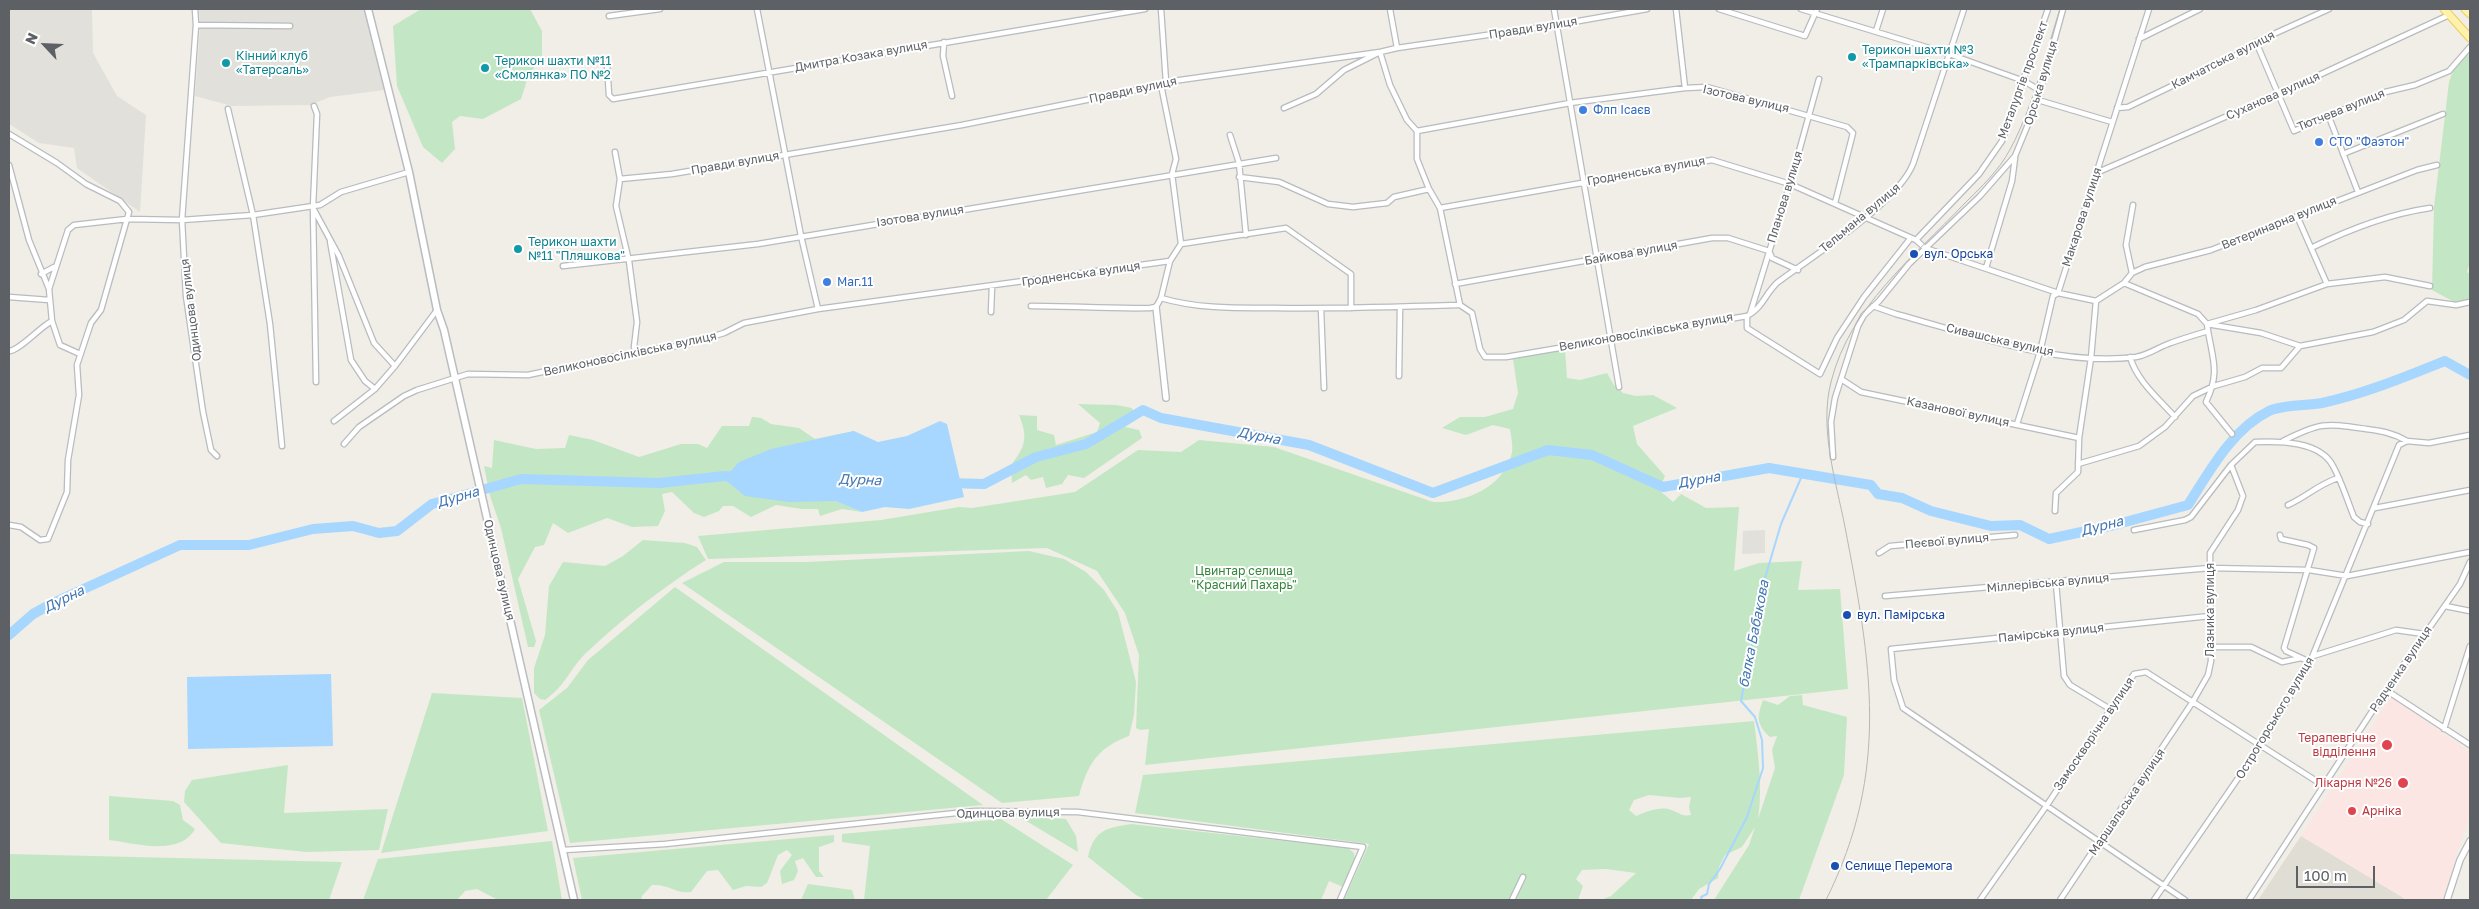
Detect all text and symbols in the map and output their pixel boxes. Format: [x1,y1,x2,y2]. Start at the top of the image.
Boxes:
street label: Правди вулиця [1488,14,1578,42]
street label: Металургів проспект [1995,19,2051,141]
north arrow [20,20,70,70]
street label: Камчатська вулиця [2169,28,2277,92]
text: N [21,30,41,47]
street label: Дмитра Козака вулиця [794,37,928,75]
street label: Орська вулиця [2021,39,2061,127]
place label: Терикон шахти №3 «Трампарківська» [1862,43,1974,71]
place label: Кінний клуб «Татерсаль» [236,49,309,77]
marker: Терикон шахти №3 «Трампарківська» [1846,51,1858,63]
place label: Терикон шахти №11 «Смолянка» ПО №2 [495,54,611,82]
marker: Кінний клуб «Татерсаль» [220,57,232,69]
marker: Терикон шахти №11 «Смолянка» ПО №2 [479,62,491,74]
street label: Суханова вулиця [2224,69,2322,123]
street label: Правди вулиця [1088,74,1178,106]
street label: Ізотова вулиця [1701,82,1791,116]
street label: Тютчева вулиця [2295,86,2387,134]
place label: Флп Ісаєв [1593,103,1651,117]
marker: Флп Ісаєв [1577,104,1589,116]
place label: СТО "Фаэтон" [2329,135,2409,149]
marker: СТО "Фаэтон" [2313,136,2325,148]
street label: Правди вулиця [690,148,780,178]
street label: Планова вулиця [1764,149,1806,245]
street label: Гродненська вулиця [1586,154,1706,188]
street label: Макарова вулиця [2059,166,2105,268]
street label: Тельмана вулиця [1817,180,1903,256]
street label: Ветеринарна вулиця [2219,193,2339,253]
street label: Ізотова вулиця [875,202,965,230]
place label: Терикон шахти №11 "Пляшкова" [528,235,625,263]
street label: Байкова вулиця [1583,238,1679,268]
marker: Терикон шахти №11 "Пляшкова" [512,243,524,255]
place label: вул. Орська [1924,247,1993,261]
marker: вул. Орська [1908,248,1920,260]
street label: Одинцова вулиця [178,258,204,362]
street label: Гродненська вулиця [1021,259,1141,289]
place label: Маг.11 [837,275,873,289]
marker: Маг.11 [821,276,833,288]
street label: Великоновосілківська вулиця [1558,310,1734,354]
street label: Сивашська вулиця [1945,321,2055,359]
street label: Великоновосілківська вулиця [542,329,718,379]
street label: Казанової вулиця [1905,394,2011,430]
water label: Дурна [1236,424,1282,448]
water label: Дурна [1676,468,1722,492]
water label: Дурна [838,471,882,489]
water label: Дурна [435,483,481,511]
water label: Дурна [2079,513,2125,539]
street label: Одинцова вулиця [480,518,518,622]
street label: Пеєвої вулиця [1904,530,1990,552]
street label: Лазника вулиця [2203,563,2217,657]
park label: Цвинтар селища "Красний Пахарь" [1191,564,1297,592]
street label: Міллерівська вулиця [1986,570,2110,596]
water label: балка Бабакова [1735,579,1773,689]
water label: Дурна [41,582,87,616]
place label: вул. Памірська [1857,608,1945,622]
marker: вул. Памірська [1841,609,1853,621]
street label: Памірська вулиця [1997,620,2105,646]
street label: Радченка вулиця [2367,623,2435,715]
street label: Острогорського вулиця [2233,654,2317,782]
street label: Замоскворічна вулиця [2051,674,2137,794]
place label: Терапевгічне відділення [2298,731,2376,759]
marker: Терапевгічне відділення [2380,738,2394,752]
street label: Маршальська вулиця [2086,746,2168,858]
place label: Лікарня №26 [2315,776,2392,790]
marker: Лікарня №26 [2396,776,2410,790]
place label: Арніка [2362,804,2402,818]
street label: Одинцова вулиця [956,805,1060,821]
marker: Арніка [2346,805,2358,817]
scale bar [2299,856,2378,888]
place label: Селище Перемога [1845,859,1953,873]
marker: Селище Перемога [1829,860,1841,872]
text: 100 m [2304,866,2347,884]

